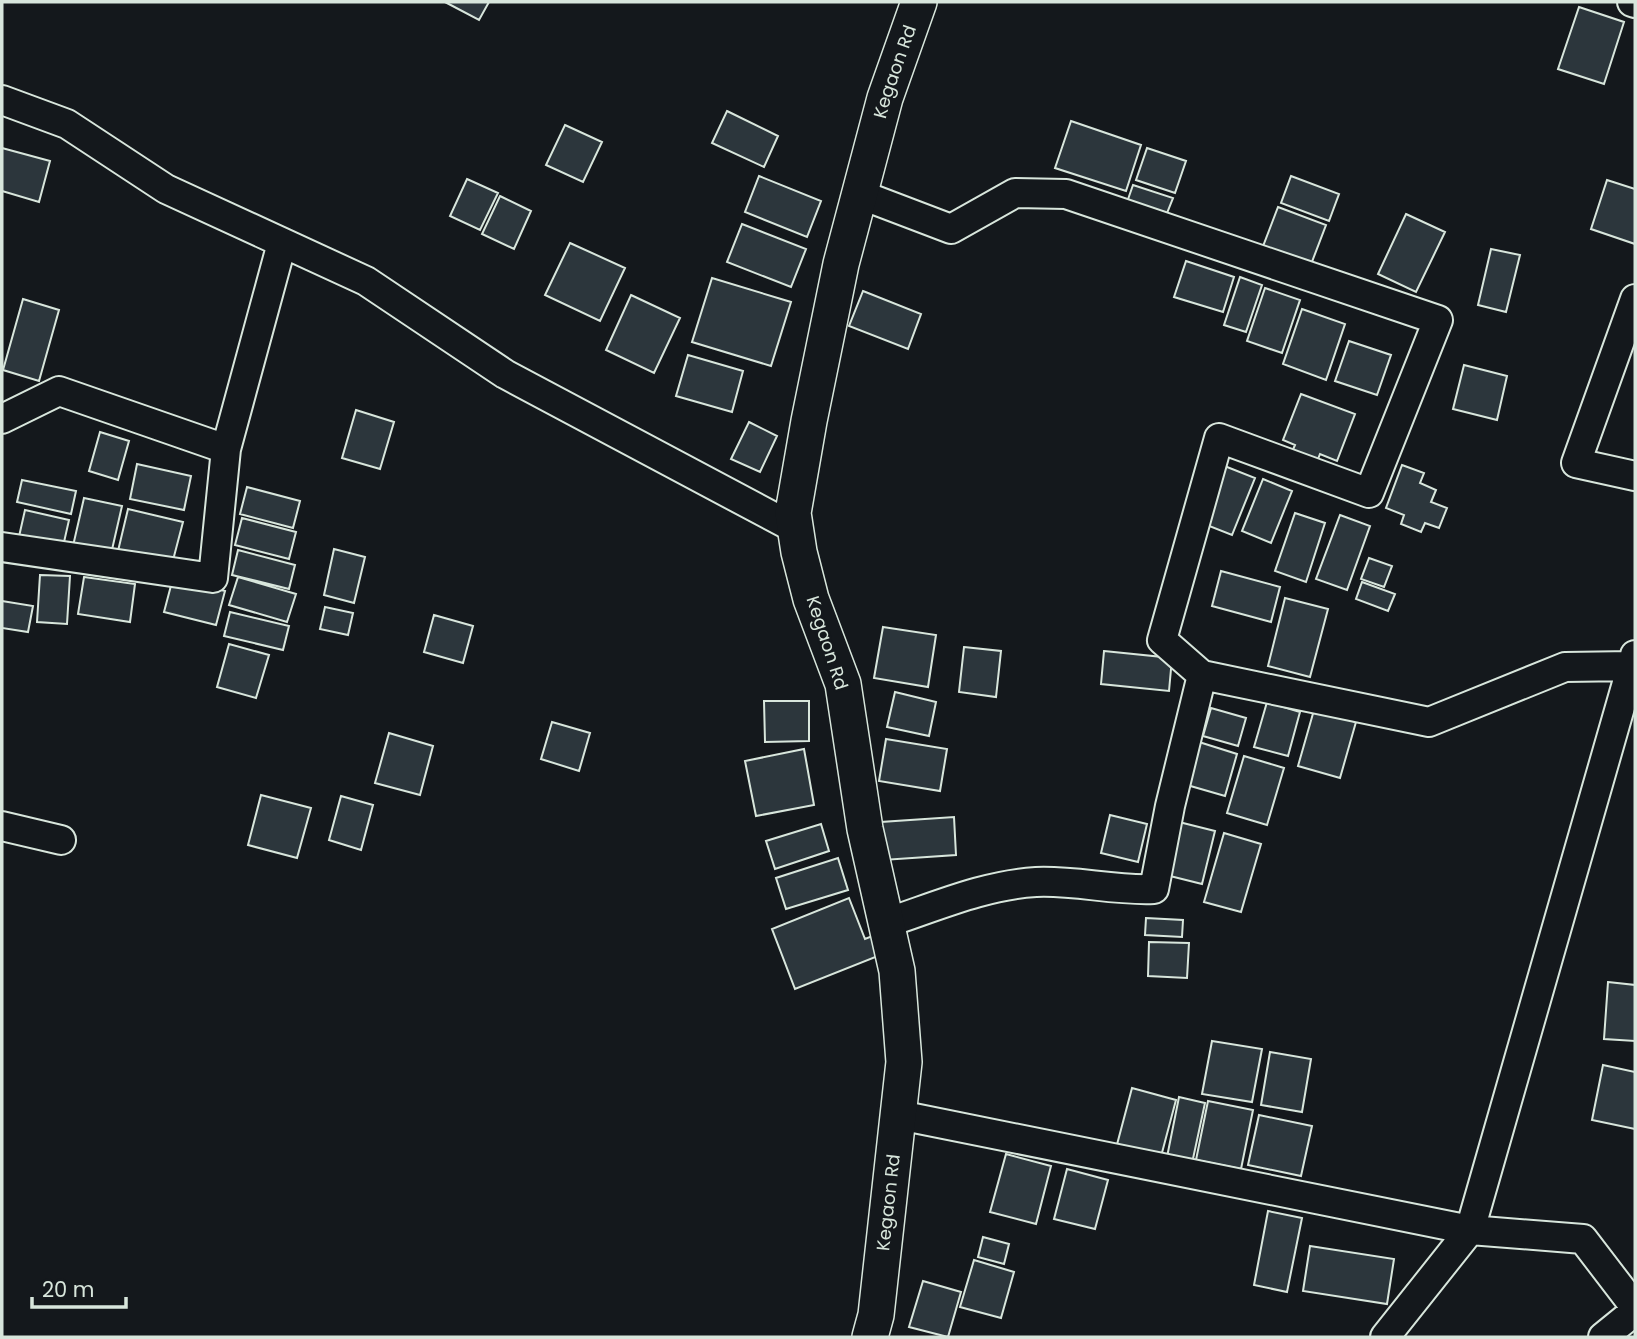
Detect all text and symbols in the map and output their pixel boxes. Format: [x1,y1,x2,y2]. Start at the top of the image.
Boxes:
street label: Kegaon Rd [867,21,922,121]
street label: Kegaon Rd [801,593,854,693]
street label: Kegaon Rd [870,1153,906,1252]
scale bar [32,1266,126,1310]
text: 20 m [42,1275,95,1304]

